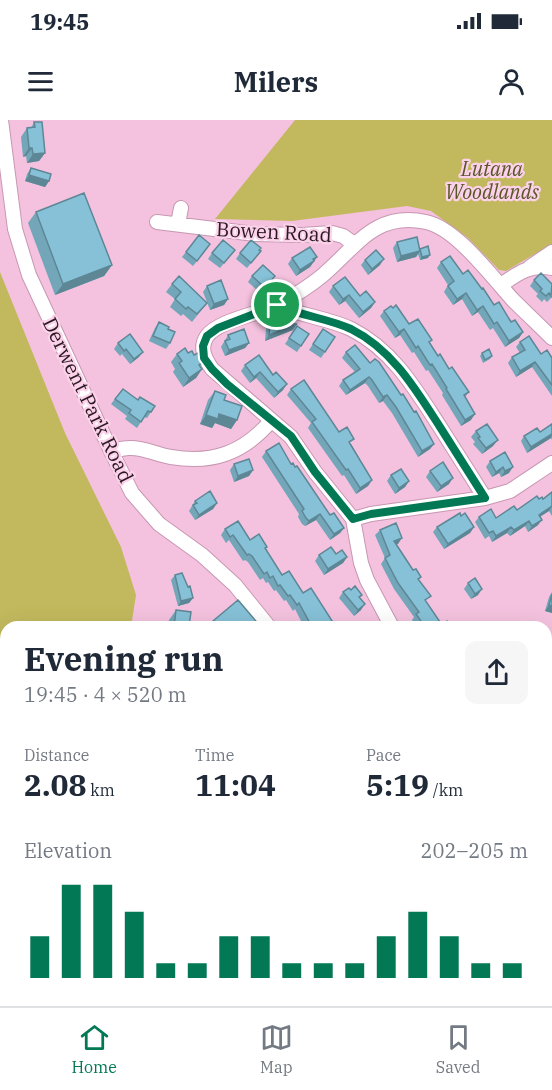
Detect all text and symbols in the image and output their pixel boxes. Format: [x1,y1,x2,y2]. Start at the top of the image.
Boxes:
text: 19:45 [30,7,89,36]
text: Milers [234,64,318,99]
icon: menu [24,65,57,98]
icon: person [495,65,528,98]
park label: Lutana Woodlands [445,155,540,205]
street label: Bowen Road [216,215,333,248]
pin [251,279,302,330]
icon: arrive [260,288,293,321]
street label: Derwent Park Road [37,313,140,487]
text: Evening run [24,637,224,680]
button: share [465,641,528,704]
text: 19:45 · 4 × 520 m [24,681,187,708]
text: Distance [24,745,89,765]
text: Time [195,745,234,765]
text: Pace [366,745,401,765]
text: 2.08 [24,765,86,804]
text: 11:04 [195,765,276,804]
text: 5:19 [366,765,429,804]
text: km [86,780,115,800]
text: /km [429,780,463,800]
text: Elevation [24,837,112,864]
text: 202–205 m [421,837,528,864]
tab: Home [71,1021,117,1077]
tab: Map [260,1021,293,1077]
tab: Saved [436,1021,481,1077]

